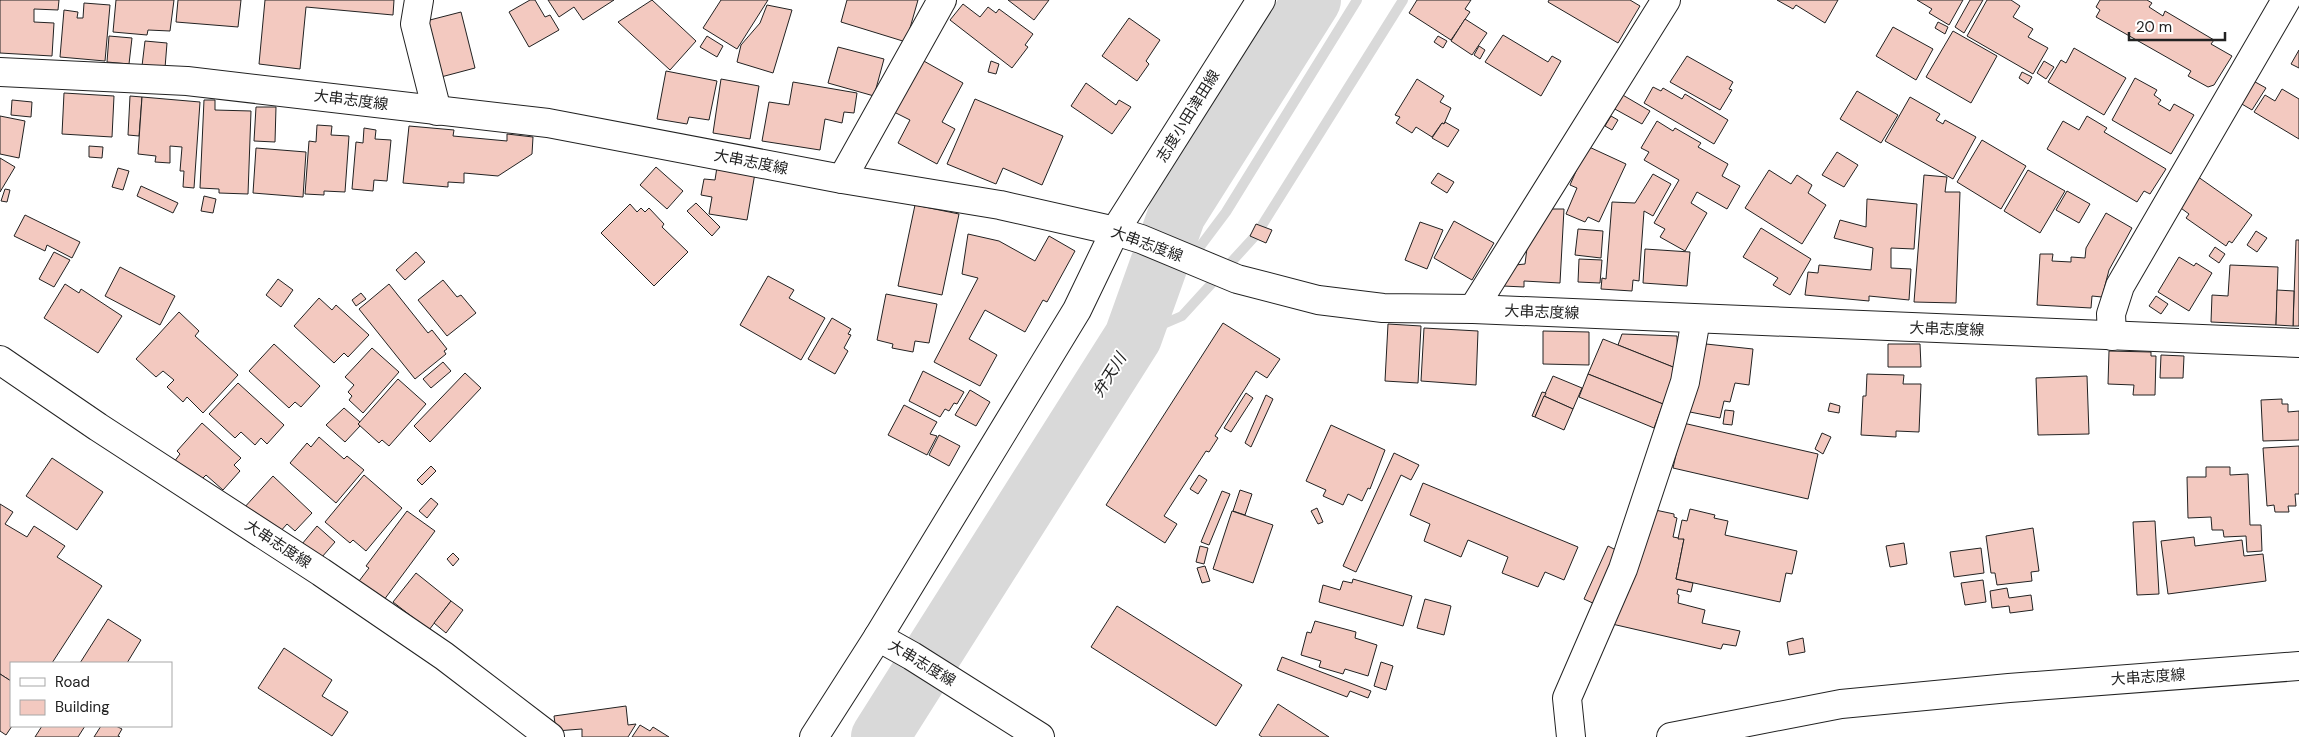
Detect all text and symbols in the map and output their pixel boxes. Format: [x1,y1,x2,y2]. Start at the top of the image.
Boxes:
scale bar [2129,10,2225,42]
text: 20 m [2136,17,2172,37]
street label: 志度小田津田線 [1152,66,1224,166]
street label: 大串志度線 [313,86,389,114]
street label: 大串志度線 [712,145,790,179]
street label: 大串志度線 [1108,222,1186,266]
street label: 大串志度線 [1504,301,1580,323]
street label: 大串志度線 [1909,318,1985,340]
water label: 弁天川 [1087,347,1132,401]
street label: 大串志度線 [241,515,315,573]
street label: 大串志度線 [885,635,959,691]
legend [10,662,172,727]
street label: 大串志度線 [2110,664,2186,690]
text: Road [55,672,90,692]
text: Building [55,697,110,717]

